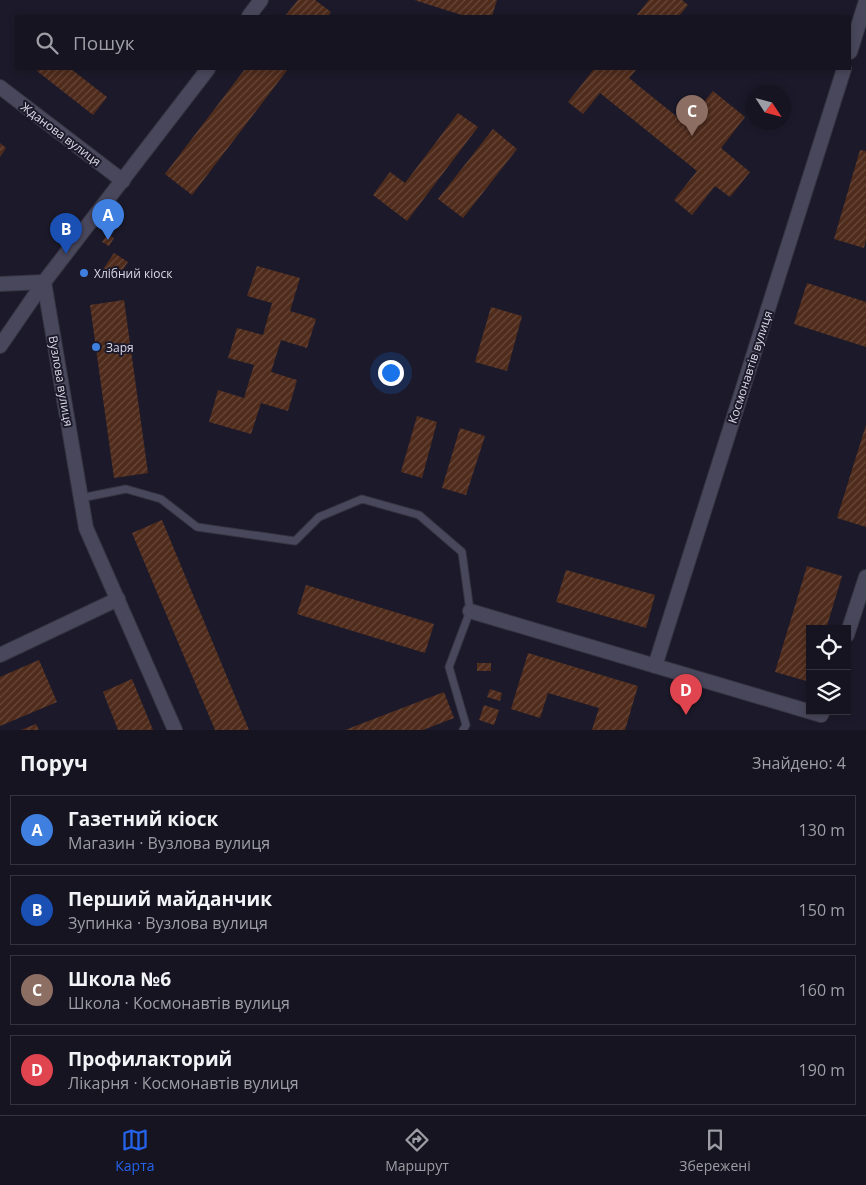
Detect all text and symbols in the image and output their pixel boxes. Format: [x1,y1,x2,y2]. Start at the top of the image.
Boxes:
search box [15,15,851,70]
icon: search [33,29,61,57]
text: Пошук [73,30,135,56]
north arrow [746,85,791,130]
pin: C [676,95,708,136]
street label: Жданова вулиця [17,98,105,170]
pin: A [92,199,124,240]
pin: B [50,213,82,254]
place label: Хлібний кіоск [94,265,173,282]
marker: Хлібний кіоск [78,267,90,279]
street label: Космонавтів вулиця [724,308,776,426]
street label: Вузлова вулиця [45,334,77,428]
place label: Заря [106,339,134,356]
marker: Заря [90,341,102,353]
your location [378,360,404,386]
map controls [806,625,851,715]
button: locate [806,625,851,670]
button: layers [806,670,851,715]
pin: D [670,674,702,715]
text: Поруч [20,749,88,777]
text: Знайдено: 4 [752,752,846,774]
text: Газетний кіоск [68,806,218,832]
text: A [31,819,43,841]
text: 130 m [799,819,845,841]
text: Магазин · Вузлова вулиця [68,832,270,854]
text: Перший майданчик [68,886,272,912]
text: B [32,899,42,921]
text: 150 m [799,899,845,921]
text: Зупинка · Вузлова вулиця [68,912,268,934]
text: Школа №6 [68,966,171,992]
text: C [32,979,42,1001]
text: 160 m [799,979,845,1001]
text: Школа · Космонавтів вулиця [68,992,290,1014]
text: Профилакторий [68,1046,232,1072]
text: D [31,1059,43,1081]
text: 190 m [799,1059,845,1081]
text: Лікарня · Космонавтів вулиця [68,1072,299,1094]
tab: Карта [115,1126,155,1175]
tab: Маршрут [385,1126,449,1175]
tab: Збережені [679,1126,751,1175]

